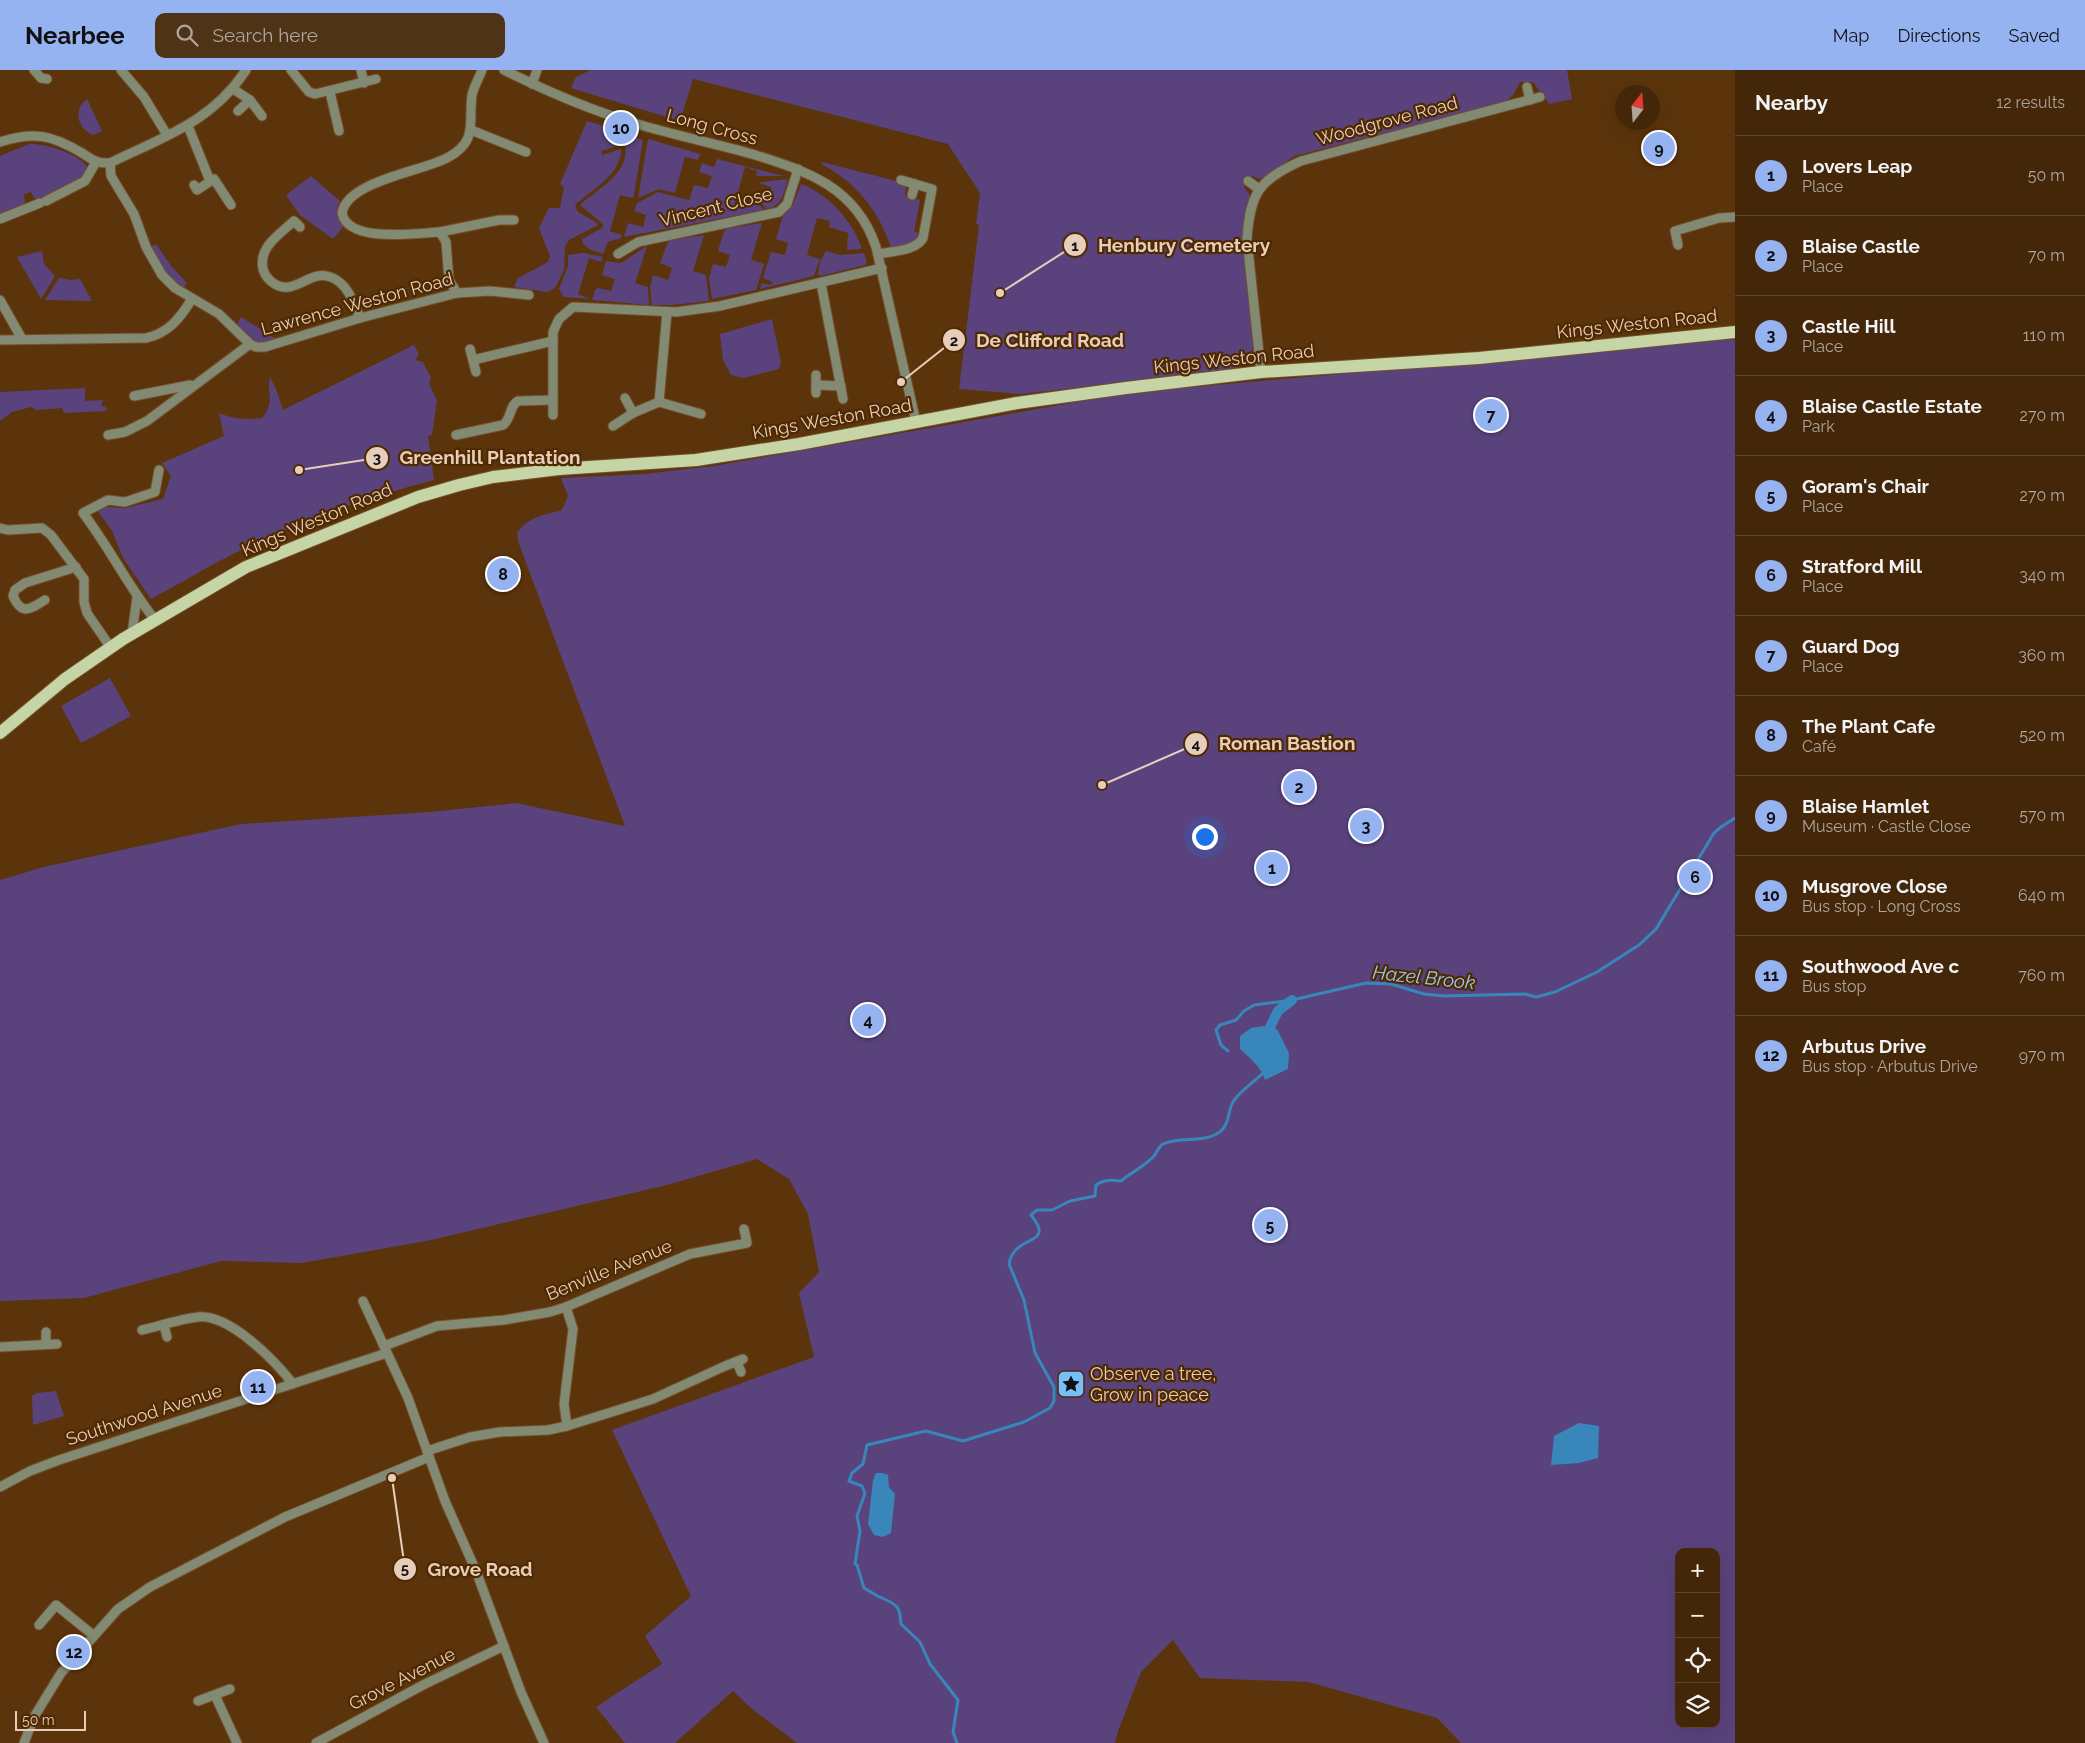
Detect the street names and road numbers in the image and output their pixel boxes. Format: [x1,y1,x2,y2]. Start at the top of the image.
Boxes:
street label: Woodgrove Road [1314,92,1460,149]
street label: Long Cross [664,104,760,149]
street label: Vincent Close [657,182,775,231]
street label: Lawrence Weston Road [259,268,455,339]
street label: Kings Weston Road [1556,305,1718,342]
street label: Kings Weston Road [1153,340,1315,377]
street label: Kings Weston Road [751,394,913,443]
street label: Kings Weston Road [238,478,395,561]
street label: Benville Avenue [543,1235,675,1304]
street label: Southwood Avenue [63,1379,225,1450]
street label: Grove Avenue [345,1643,459,1714]

